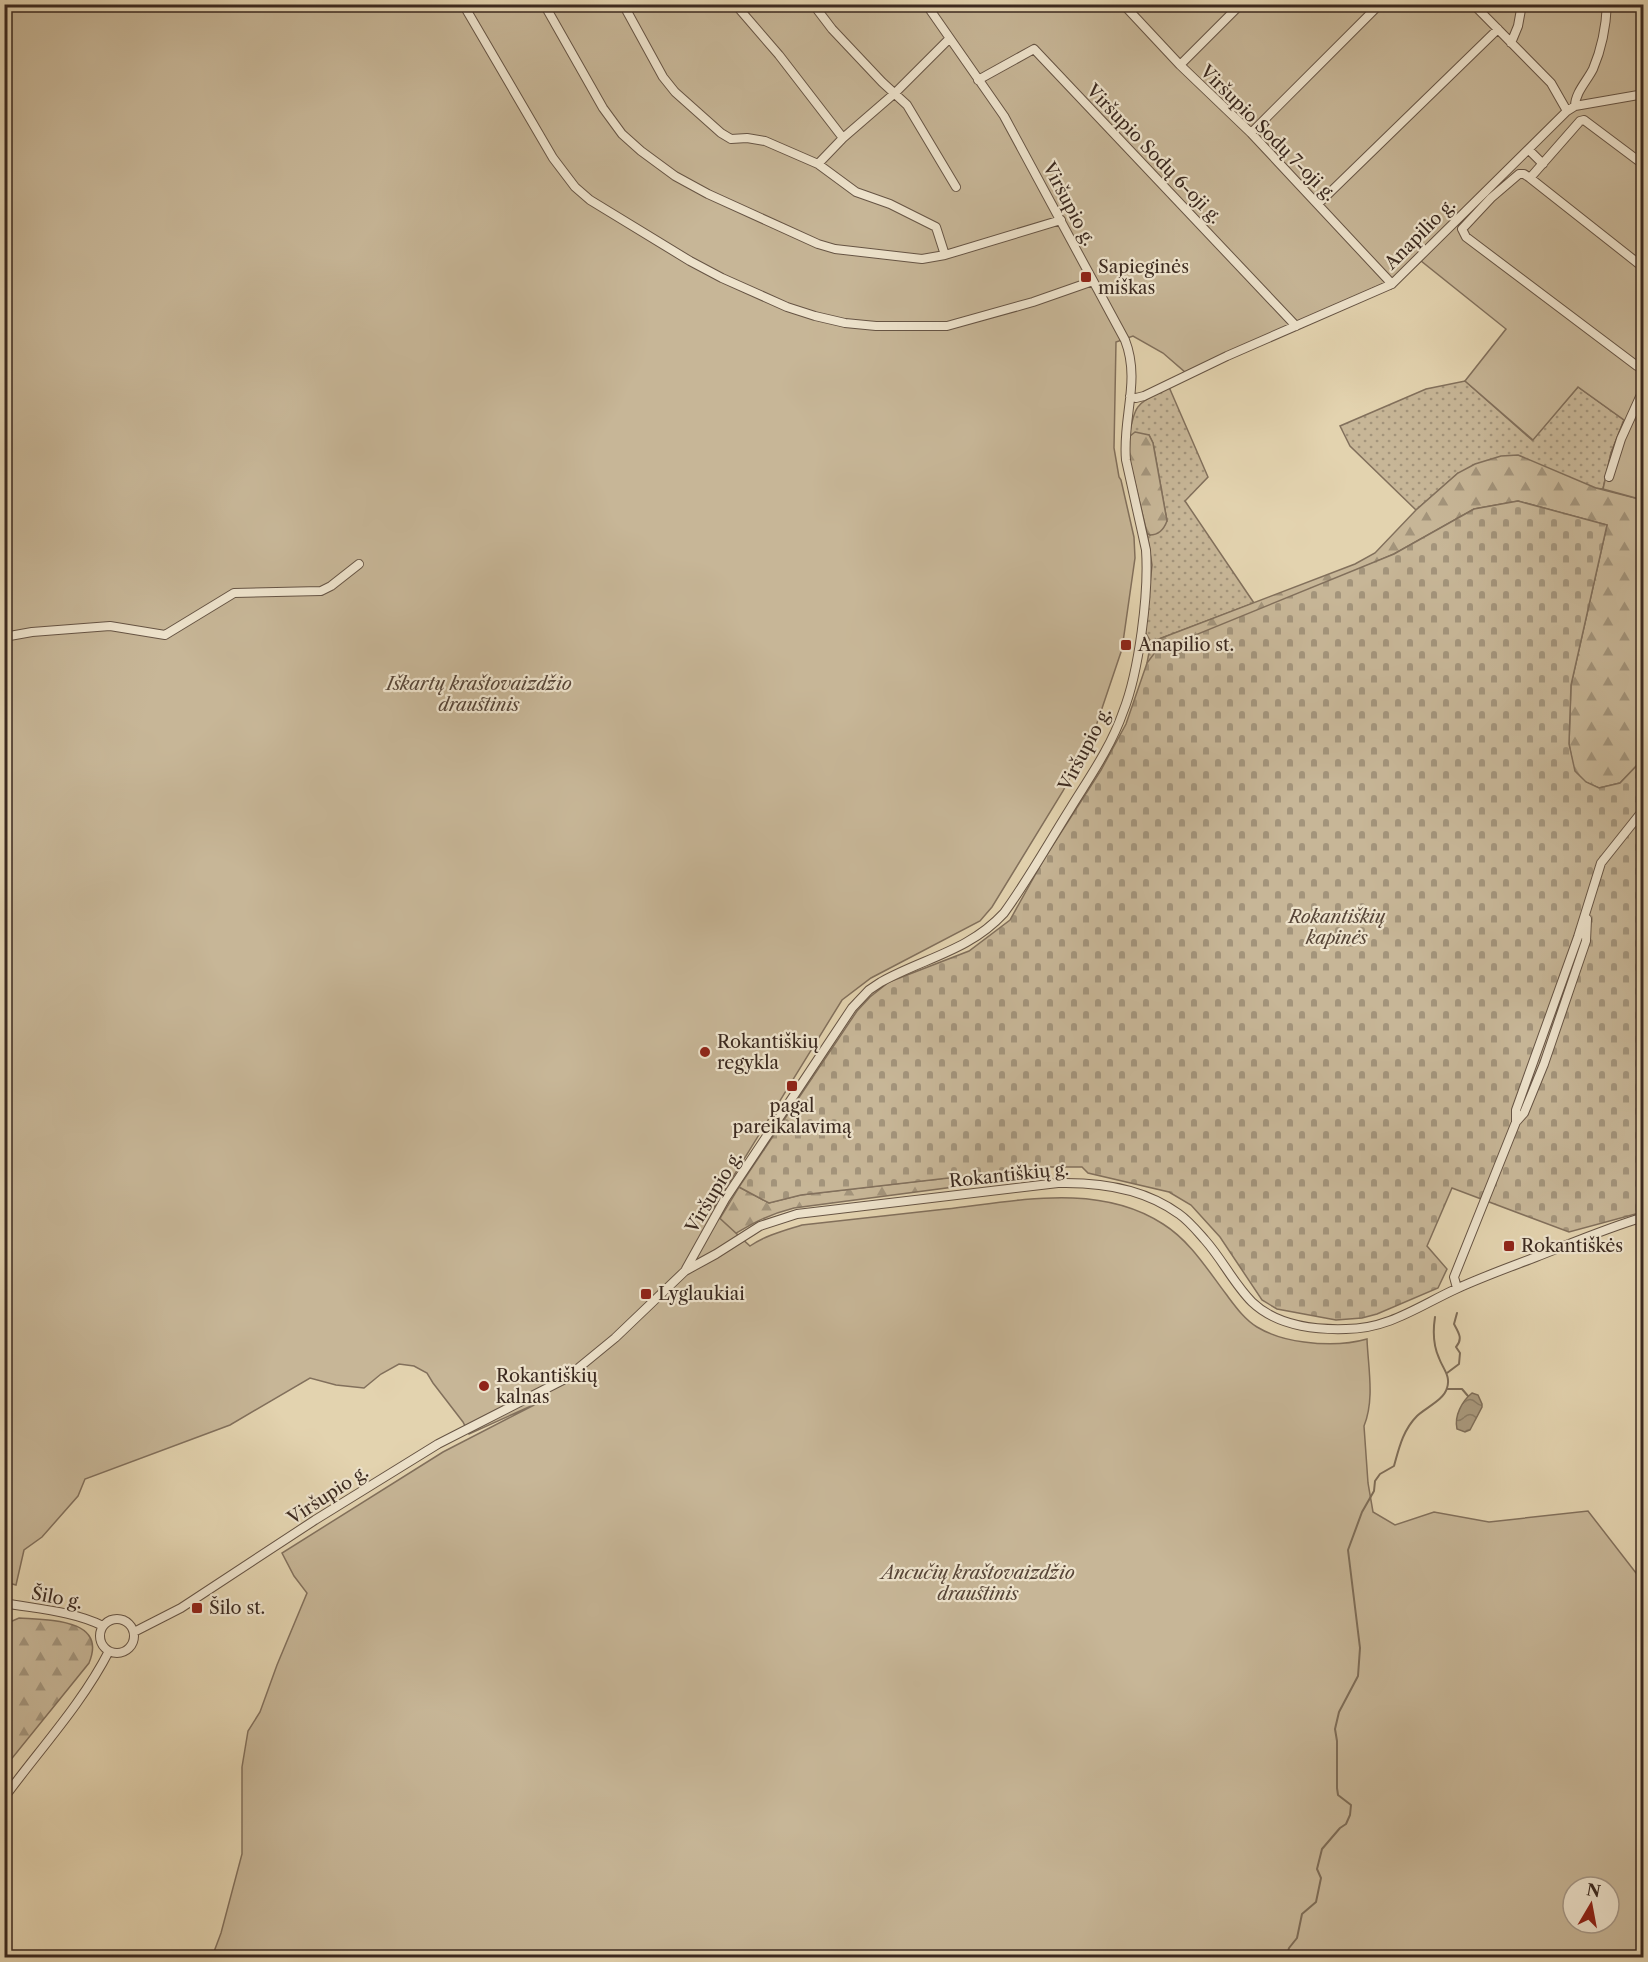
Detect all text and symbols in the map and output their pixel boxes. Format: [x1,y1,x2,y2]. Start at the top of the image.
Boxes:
street label: Viršupio Sodų 7-oji g. [1195,60,1341,206]
street label: Viršupio Sodų 6-oji g. [1081,79,1226,228]
street label: Viršupio g. [1037,158,1100,250]
street label: Anapilio g. [1379,194,1460,275]
place label: Sapieginės miškas [1098,256,1189,299]
marker: Sapieginės miškas [1079,270,1093,284]
place label: Anapilio st. [1137,634,1234,656]
marker: Anapilio st. [1119,638,1133,652]
park label: Iškartų kraštovaizdžio draustinis [384,673,572,716]
street label: Viršupio g. [1053,703,1116,795]
park label: Rokantiškių kapinės [1287,906,1386,949]
place label: Rokantiškių regykla [717,1031,818,1074]
marker: Rokantiškių regykla [698,1045,712,1059]
marker: pagal pareikalavimą [785,1079,799,1093]
place label: pagal pareikalavimą [733,1095,852,1138]
street label: Viršupio g. [680,1147,747,1238]
street label: Rokantiškių g. [948,1158,1070,1192]
place label: Rokantiškės [1521,1235,1623,1257]
marker: Rokantiškės [1502,1239,1516,1253]
place label: Lyglaukiai [658,1283,745,1305]
marker: Lyglaukiai [639,1287,653,1301]
place label: Rokantiškių kalnas [496,1365,597,1408]
marker: Rokantiškių kalnas [477,1379,491,1393]
street label: Viršupio g. [283,1461,372,1530]
park label: Ancučių kraštovaizdžio draustinis [878,1562,1075,1605]
street label: Šilo g. [30,1580,85,1614]
place label: Šilo st. [209,1595,265,1619]
marker: Šilo st. [190,1601,204,1615]
north arrow [1561,1875,1621,1935]
text: N [1585,1879,1602,1901]

